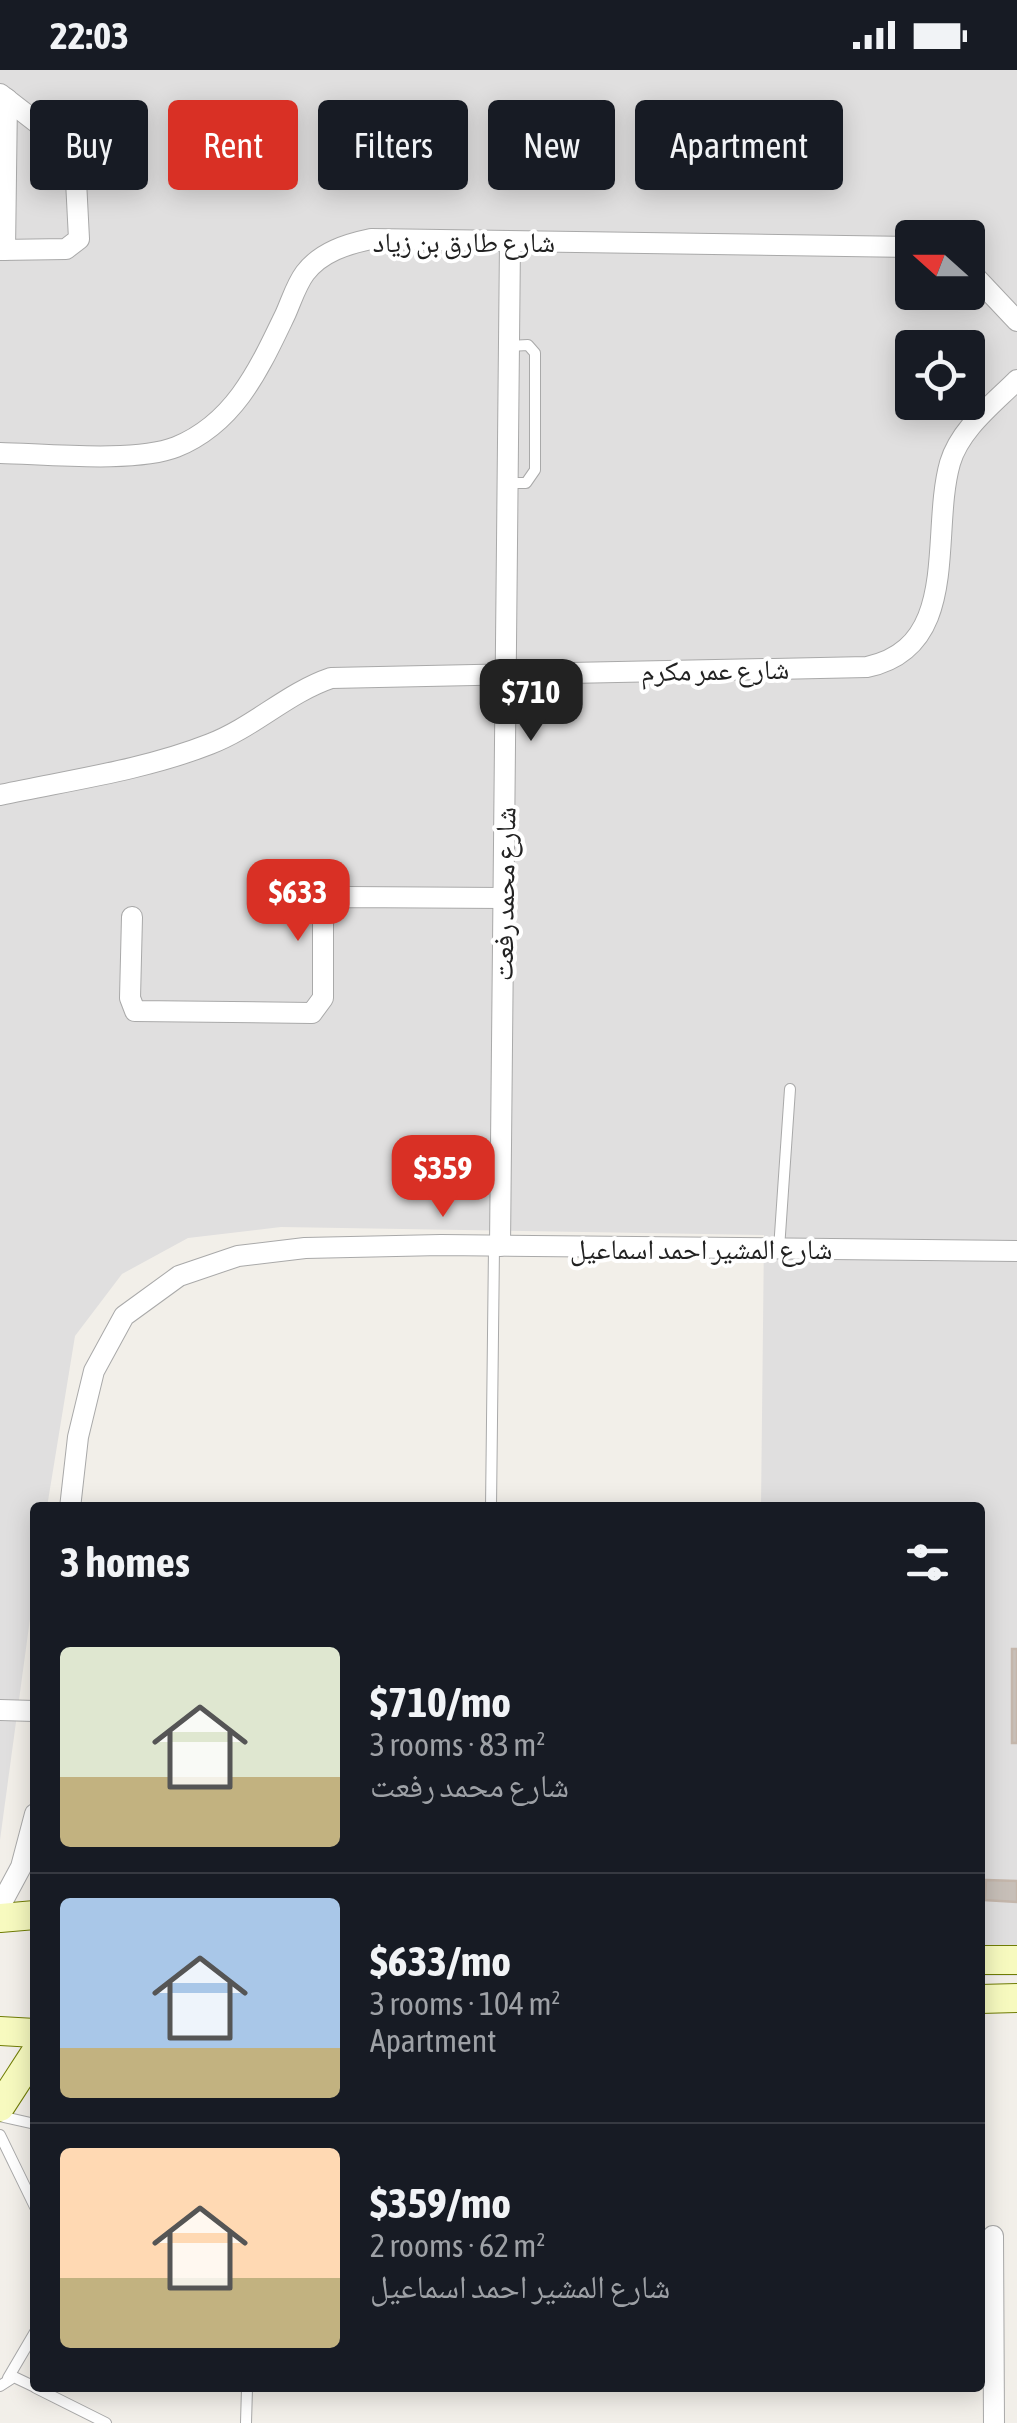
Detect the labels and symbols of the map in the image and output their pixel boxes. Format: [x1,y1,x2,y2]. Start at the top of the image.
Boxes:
north arrow [895,220,985,310]
street label: شارع طارق بن زياد [373,226,555,260]
street label: شارع عمر مكرم [640,653,790,690]
pin: $710 [472,659,590,744]
street label: شارع محمد رفعت [486,807,524,981]
pin: $633 [239,859,357,944]
pin: $359 [384,1135,502,1220]
street label: شارع المشير احمد اسماعيل [570,1233,832,1267]

